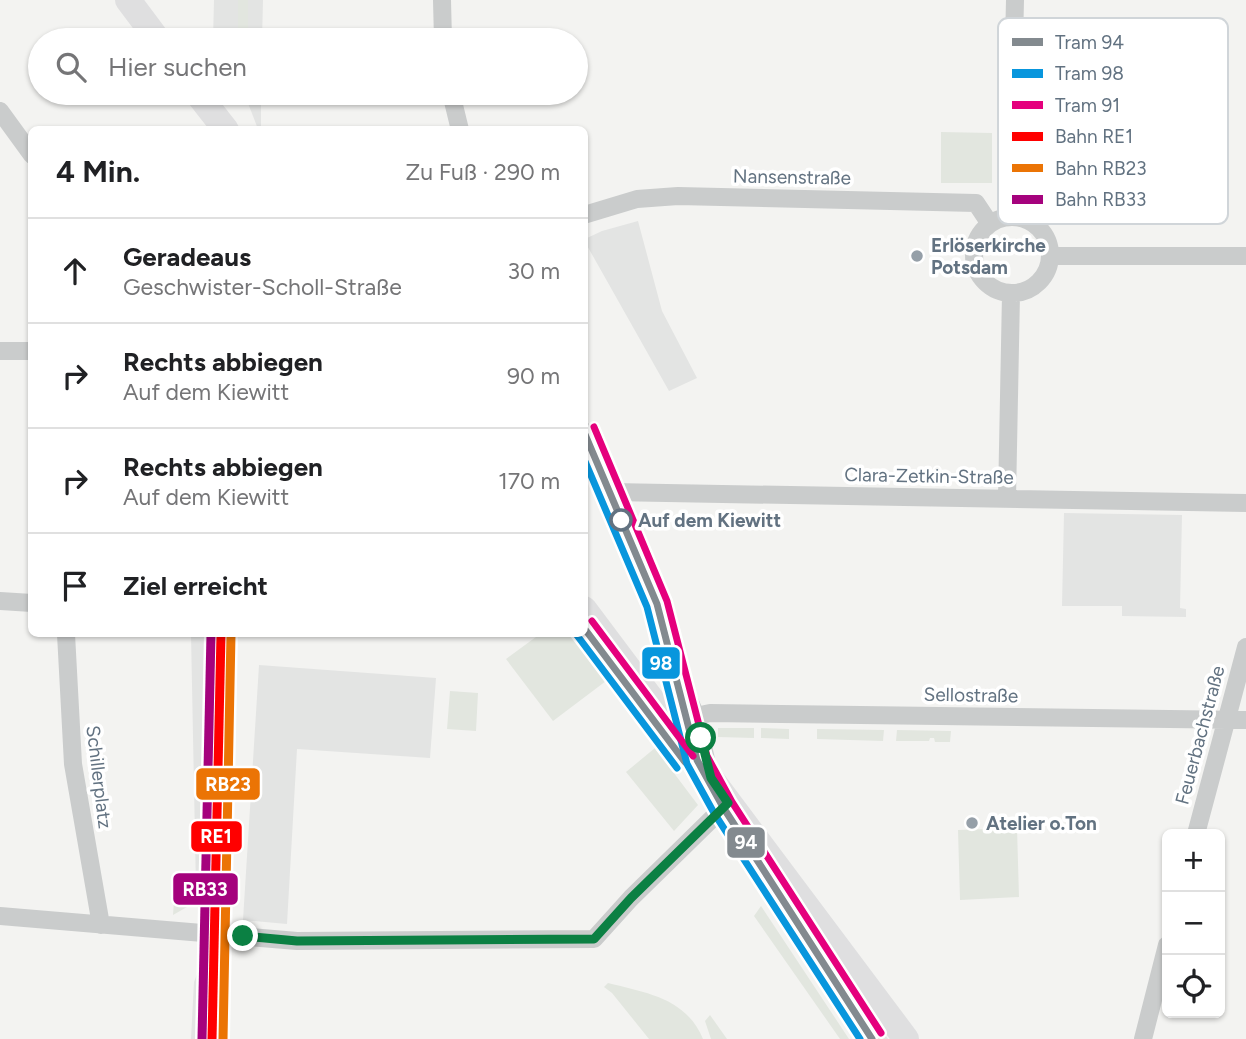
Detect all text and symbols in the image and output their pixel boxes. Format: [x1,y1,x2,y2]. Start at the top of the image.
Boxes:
legend [998,18,1228,224]
search box [28,28,588,105]
text: Tram 94 [1055,31,1124,54]
icon: search [52,48,90,86]
text: Hier suchen [108,51,247,83]
text: Tram 98 [1055,62,1124,85]
text: Tram 91 [1055,94,1120,117]
text: Bahn RE1 [1055,125,1133,148]
text: 4 Min. [56,153,140,190]
text: Bahn RB23 [1055,157,1147,180]
text: Zu Fuß · 290 m [406,158,560,186]
street label: Nansenstraße [733,164,851,190]
text: Bahn RB33 [1055,188,1146,211]
place label: Erlöserkirche Potsdam [931,234,1046,279]
text: Geradeaus [123,241,251,273]
marker: Erlöserkirche Potsdam [909,248,925,264]
icon: ahead [56,252,94,290]
text: 30 m [507,257,560,285]
text: Geschwister-Scholl-Straße [123,273,402,301]
text: Rechts abbiegen [123,346,323,378]
icon: right [56,357,94,395]
text: 90 m [507,362,560,390]
text: Auf dem Kiewitt [123,378,289,406]
text: Rechts abbiegen [123,451,323,483]
icon: right [56,462,94,500]
street label: Clara-Zetkin-Straße [844,463,1014,489]
text: 170 m [498,467,560,495]
text: Auf dem Kiewitt [123,483,289,511]
marker: Auf dem Kiewitt [610,509,632,531]
place label: Auf dem Kiewitt [638,509,781,532]
icon: arrive [56,567,94,605]
text: Ziel erreicht [123,570,268,602]
line badge: 98 [641,646,681,680]
text: 98 [650,652,672,675]
street label: Feuerbachstraße [1170,663,1230,807]
street label: Sellostraße [923,683,1019,707]
route start [685,722,716,753]
street label: Schillerplatz [81,724,117,830]
line badge: RB23 [195,767,261,801]
text: RB23 [205,773,251,796]
place label: Atelier o.Ton [986,812,1097,835]
marker: Atelier o.Ton [964,815,980,831]
line badge: RE1 [190,820,243,853]
text: RE1 [200,825,232,848]
line badge: 94 [726,826,766,859]
map controls [1162,829,1225,1018]
button: + [1162,829,1225,892]
text: 94 [734,831,758,854]
line badge: RB33 [172,872,239,906]
text: RB33 [182,878,228,901]
button: − [1162,892,1225,955]
route end [227,920,258,951]
button: locate [1162,955,1225,1018]

